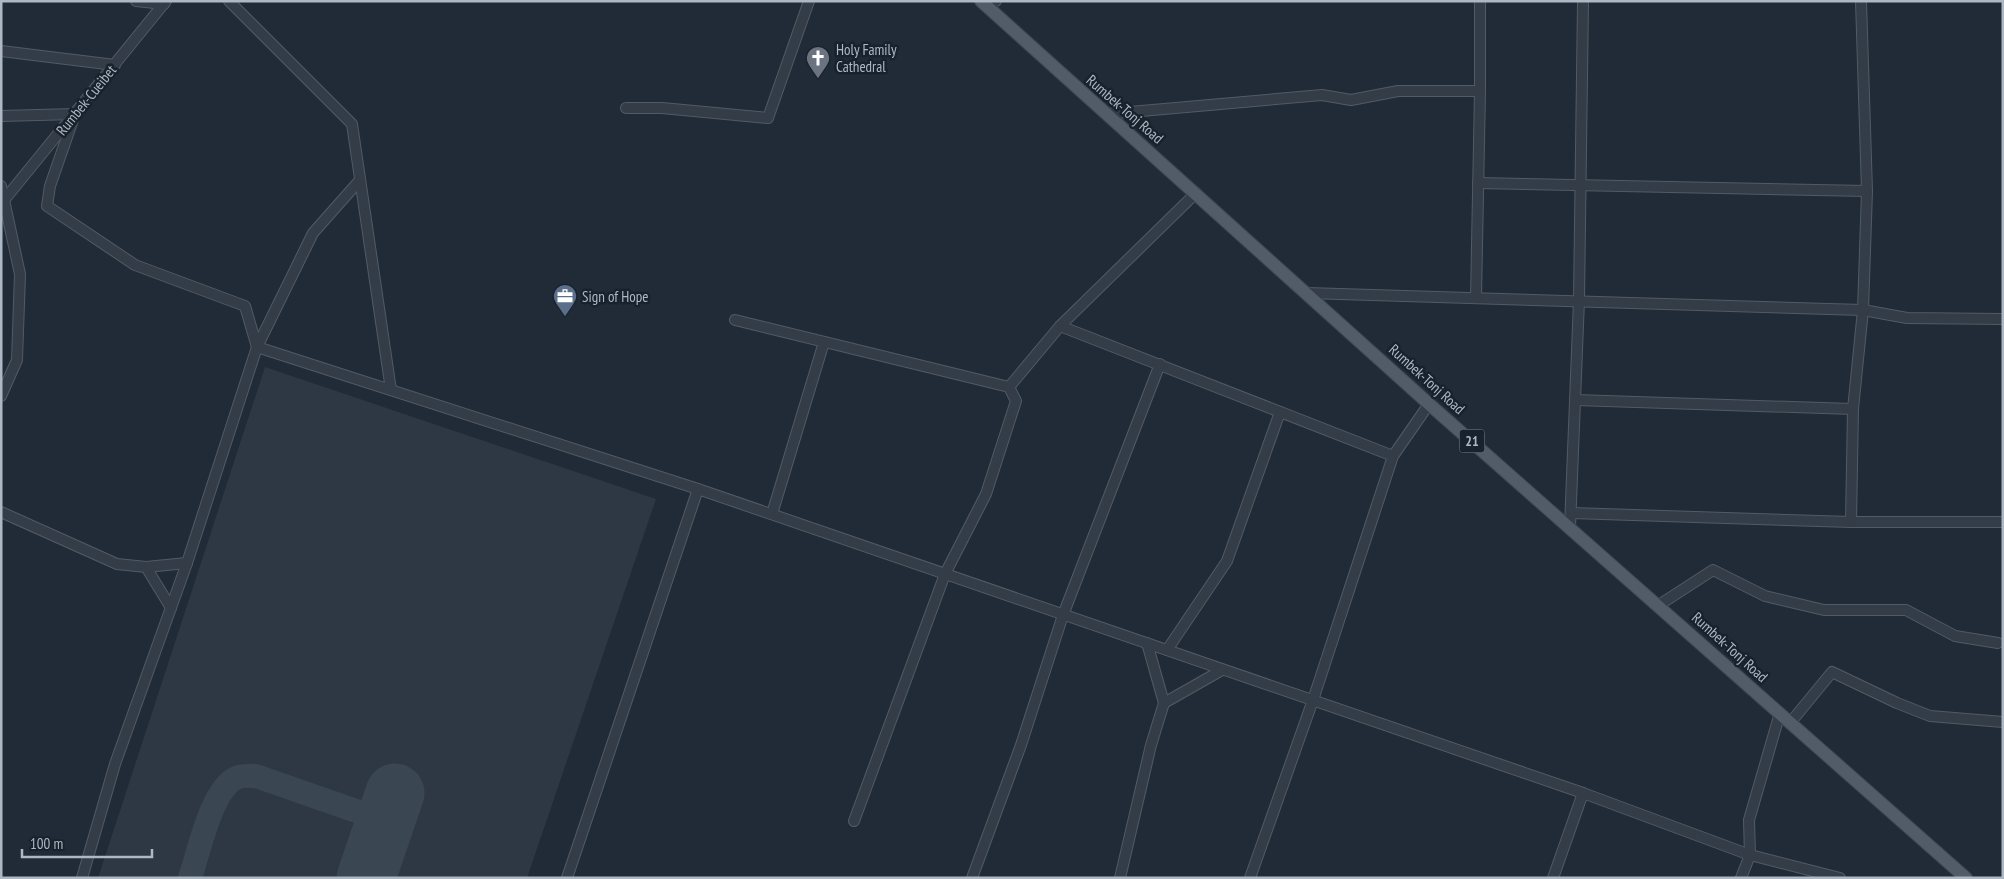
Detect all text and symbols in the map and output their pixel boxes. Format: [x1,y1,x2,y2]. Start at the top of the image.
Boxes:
place label: Holy Family Cathedral [836,40,897,76]
church icon: Holy Family Cathedral [805,45,831,79]
street label: Rumbek-Cueibet [52,61,120,139]
street label: Rumbek-Tonj Road [1083,70,1167,148]
office icon: Sign of Hope [552,283,578,317]
place label: Sign of Hope [582,287,649,306]
street label: Rumbek-Tonj Road [1385,340,1469,418]
road number: 21 [1460,430,1484,452]
street label: Rumbek-Tonj Road [1688,608,1772,686]
scale bar [22,826,152,858]
text: 100 m [30,834,63,853]

